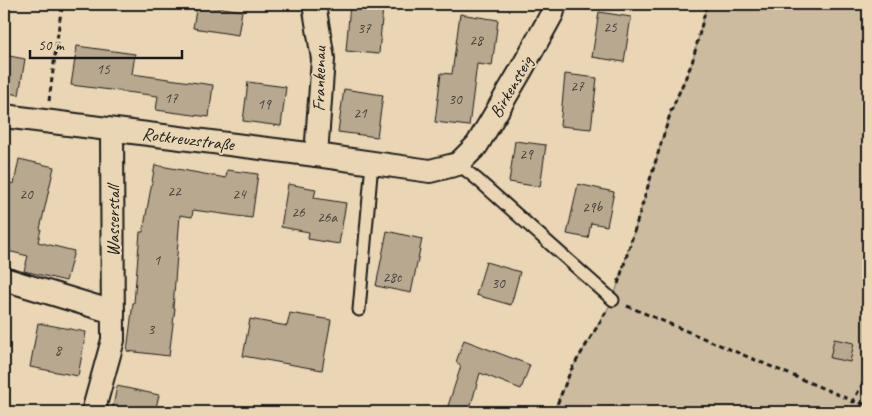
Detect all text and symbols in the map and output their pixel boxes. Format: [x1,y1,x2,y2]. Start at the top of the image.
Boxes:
house number: 25 [603,18,618,37]
house number: 37 [357,19,372,38]
scale bar [30,28,182,60]
house number: 28 [469,31,484,50]
text: 50 m [38,36,65,55]
street label: Frankenau [307,45,331,112]
street label: Birkensteig [485,51,538,122]
house number: 15 [96,60,111,79]
house number: 27 [570,77,585,96]
house number: 17 [164,89,179,108]
house number: 30 [448,90,463,109]
house number: 19 [257,95,272,114]
house number: 21 [353,104,368,123]
street label: Rotkreuzstraße [141,122,236,156]
house number: 29 [519,145,534,164]
house number: 22 [167,182,182,201]
street label: Wasserstall [102,183,124,257]
house number: 20 [19,185,34,204]
house number: 24 [232,185,247,204]
house number: 29b [582,198,603,217]
house number: 26 [291,203,306,222]
house number: 26a [317,208,338,227]
house number: 1 [154,251,162,270]
house number: 28c [383,268,402,287]
house number: 30 [491,274,506,293]
house number: 3 [148,320,156,339]
house number: 8 [55,341,63,360]

